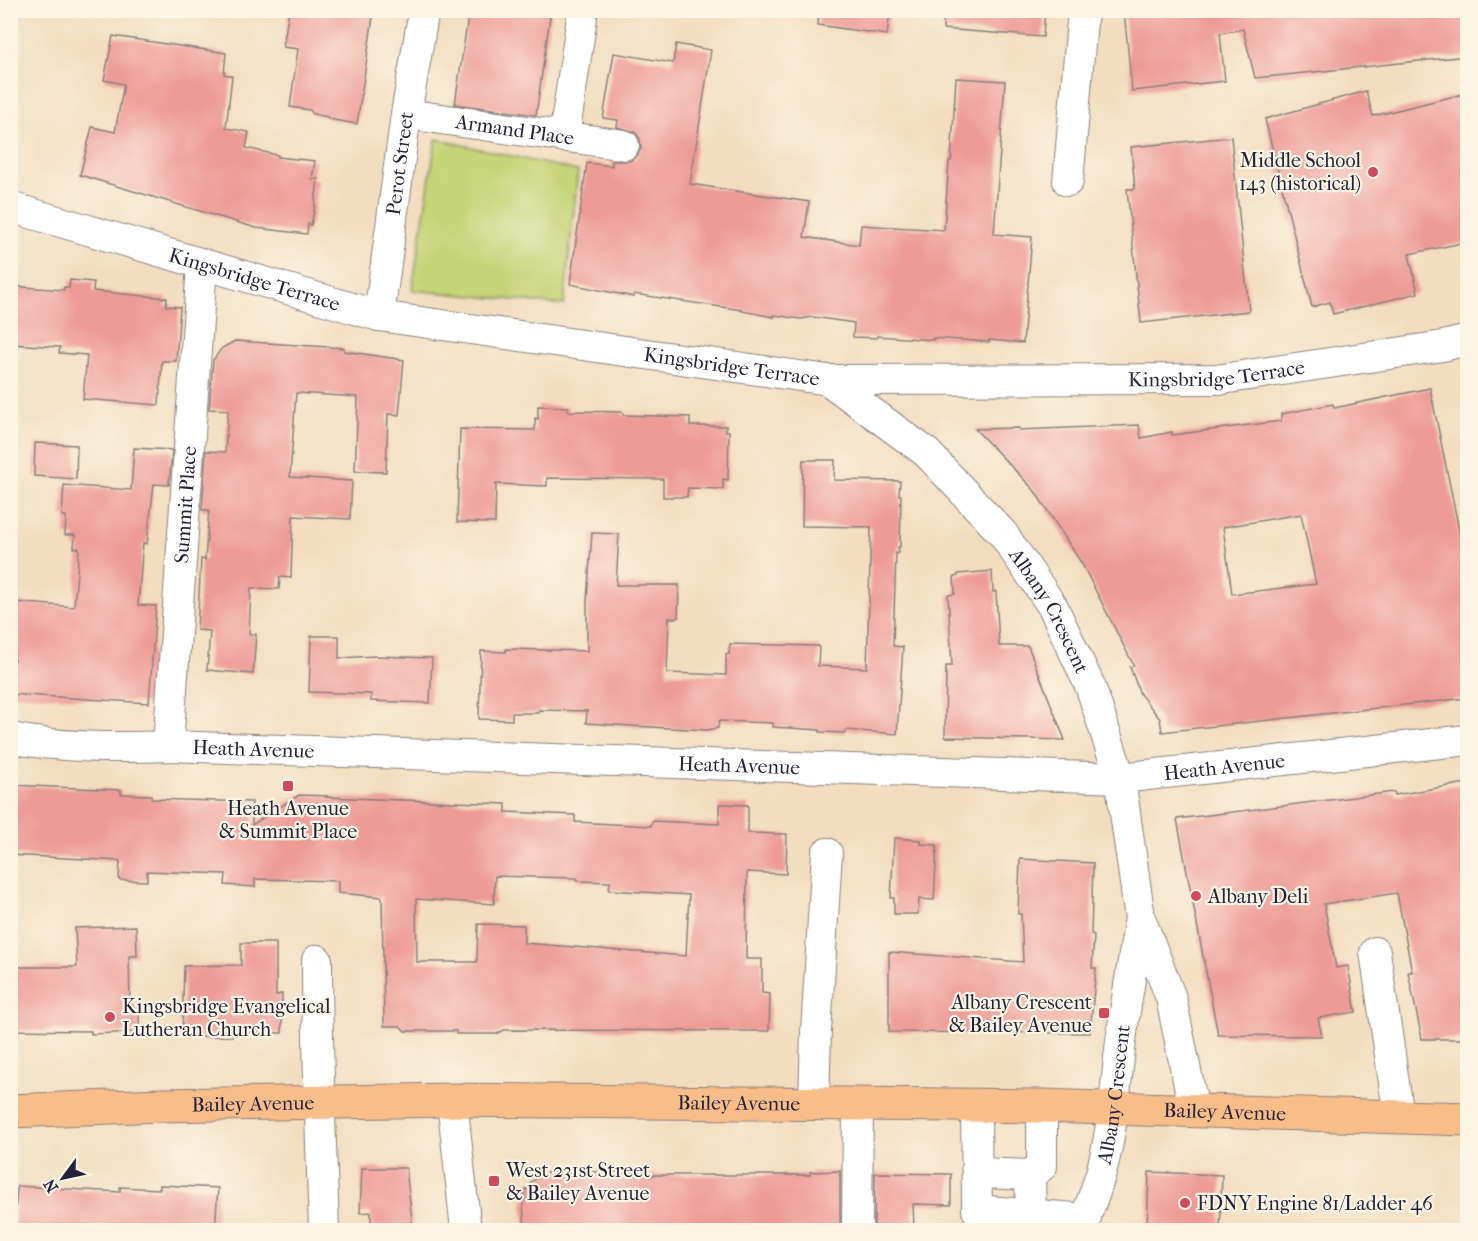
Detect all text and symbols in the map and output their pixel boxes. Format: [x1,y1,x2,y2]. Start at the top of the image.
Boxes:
street label: Perot Street [382,110,418,217]
street label: Armand Place [453,110,576,150]
place label: Middle School 143 (historical) [1239,149,1361,195]
marker: Middle School 143 (historical) [1366,165,1380,179]
street label: Kingsbridge Terrace [166,244,343,316]
street label: Kingsbridge Terrace [642,343,821,391]
street label: Kingsbridge Terrace [1128,356,1306,391]
street label: Summit Place [170,445,201,564]
street label: Albany Crescent [1004,543,1093,677]
street label: Heath Avenue [192,736,315,763]
street label: Heath Avenue [1162,749,1286,785]
street label: Heath Avenue [678,752,801,779]
marker: Heath Avenue & Summit Place [281,779,295,793]
place label: Heath Avenue & Summit Place [219,797,357,843]
place label: Albany Deli [1207,885,1309,908]
marker: Albany Deli [1189,889,1203,903]
place label: Albany Crescent & Bailey Avenue [949,991,1092,1037]
place label: Kingsbridge Evangelical Lutheran Church [122,995,331,1041]
marker: Albany Crescent & Bailey Avenue [1097,1006,1111,1020]
marker: Kingsbridge Evangelical Lutheran Church [103,1010,117,1024]
street label: Albany Crescent [1093,1023,1135,1167]
street label: Bailey Avenue [191,1091,315,1116]
street label: Bailey Avenue [677,1091,800,1116]
street label: Bailey Avenue [1163,1099,1286,1125]
north arrow [33,1148,93,1208]
place label: West 231st Street & Bailey Avenue [505,1159,650,1205]
marker: West 231st Street & Bailey Avenue [487,1174,501,1188]
text: N [39,1175,62,1196]
place label: FDNY Engine 81/Ladder 46 [1197,1192,1433,1215]
marker: FDNY Engine 81/Ladder 46 [1178,1196,1192,1210]

